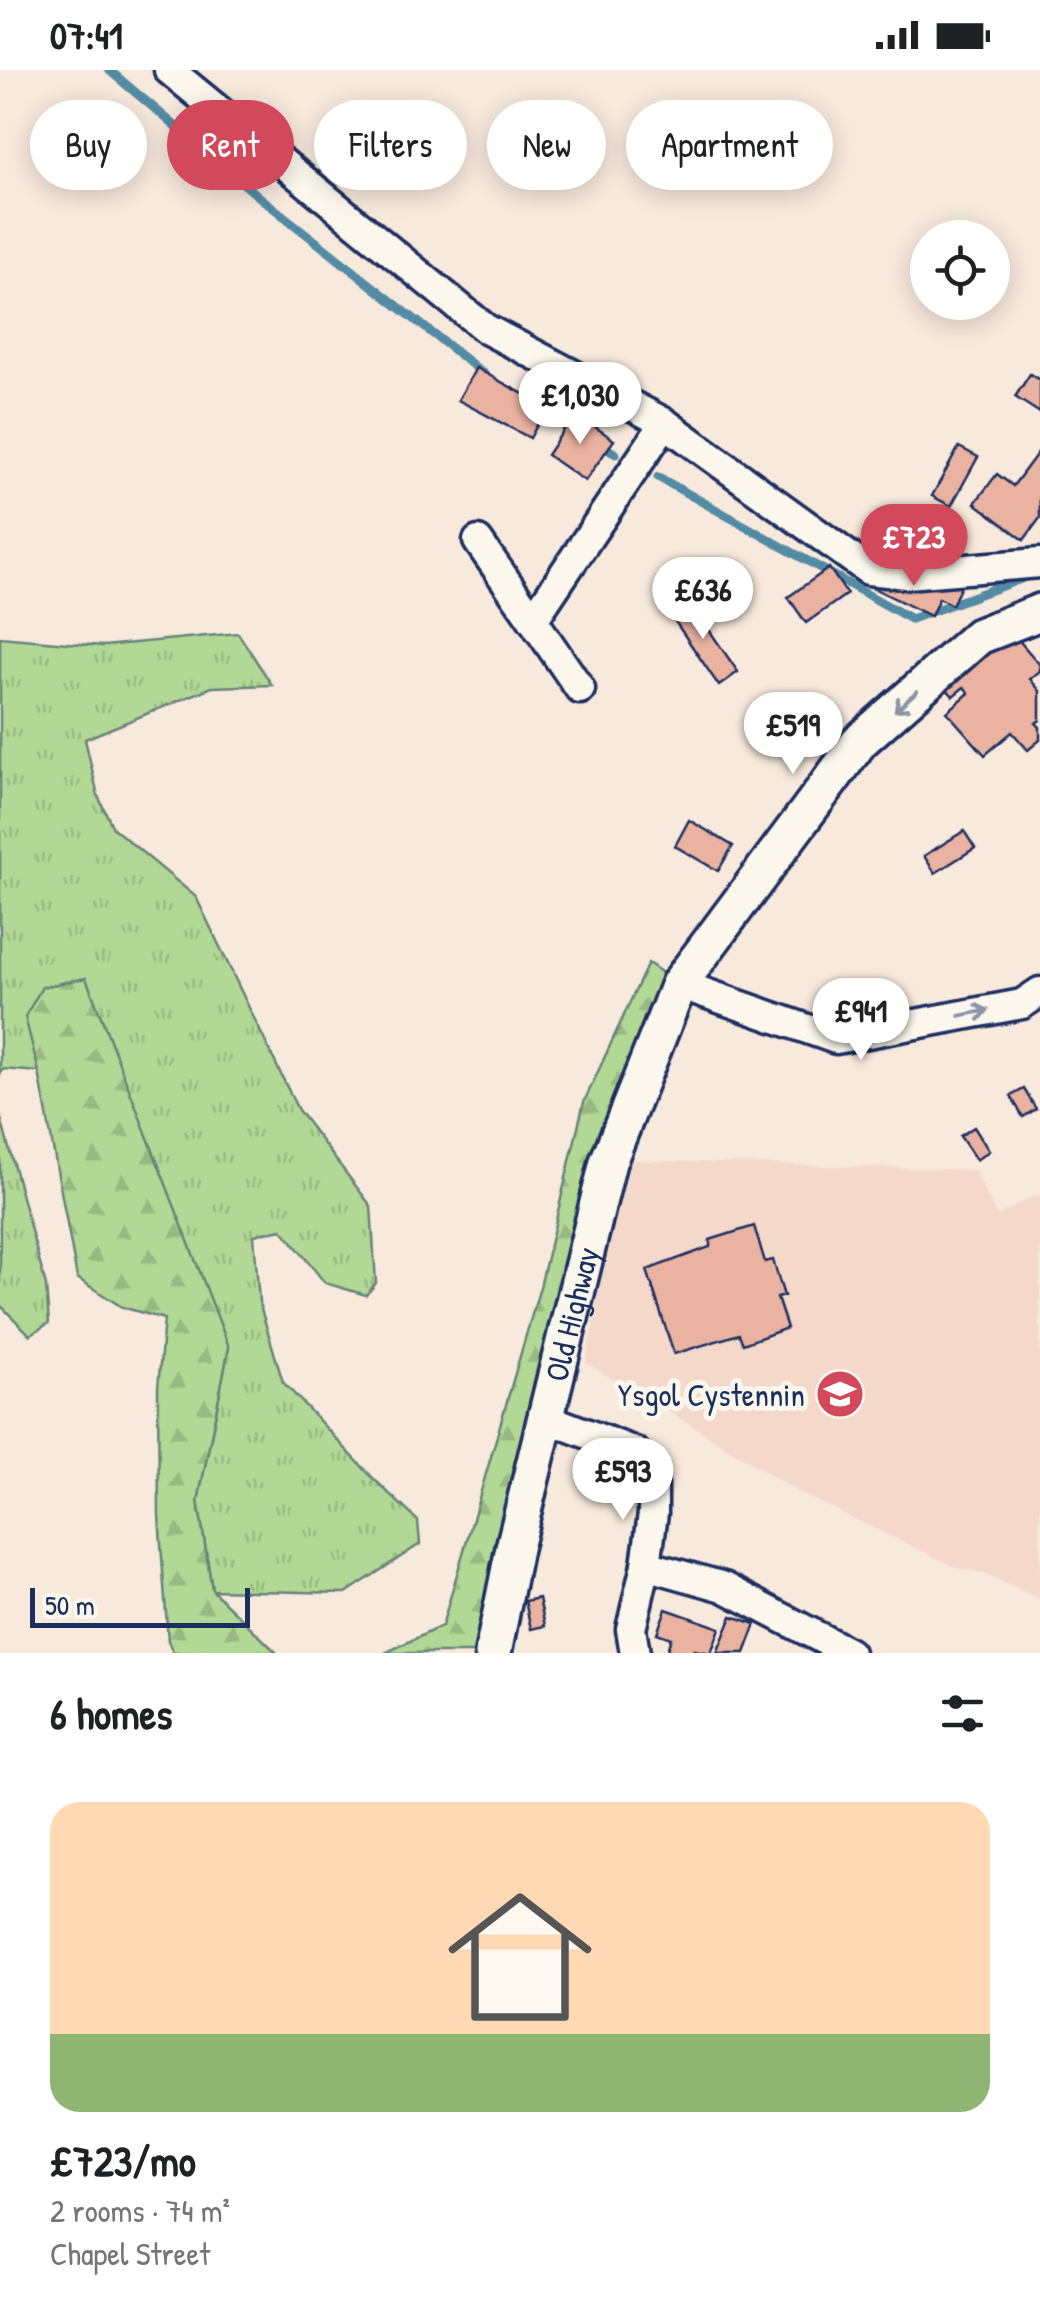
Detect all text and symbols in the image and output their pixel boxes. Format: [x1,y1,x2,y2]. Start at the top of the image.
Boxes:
text: 07:41 [50,9,123,61]
chip: Buy [30,100,147,190]
chip: Rent [167,100,294,190]
chip: Filters [314,100,467,190]
chip: New [487,100,606,190]
chip: Apartment [626,100,833,190]
map controls [910,220,1010,320]
button: locate [910,220,1010,320]
pin: £1,030 [499,362,661,447]
text: £1,030 [541,373,619,416]
pin: £723 [855,504,973,589]
text: £723 [883,515,945,558]
pin: £636 [644,557,762,642]
text: £636 [674,568,732,611]
one-way arrow [894,689,919,712]
pin: £519 [734,692,852,777]
text: £519 [766,703,820,746]
pin: £941 [802,978,920,1063]
text: £941 [835,989,887,1032]
one-way arrow [957,1003,990,1022]
street label: Old Highway [534,1242,608,1386]
school or university icon: Ysgol Cystennin [814,1368,866,1420]
place label: Ysgol Cystennin [618,1373,805,1416]
pin: £593 [564,1438,682,1523]
text: £593 [594,1449,652,1492]
scale bar [30,1583,250,1628]
text: 50 m [45,1586,95,1624]
text: 6 homes [50,1685,172,1742]
icon: filters [935,1686,990,1741]
icon: home [430,1867,610,2047]
text: £723/mo [50,2132,196,2189]
text: 2 rooms · 74 m² [50,2189,230,2232]
text: Chapel Street [50,2232,210,2275]

